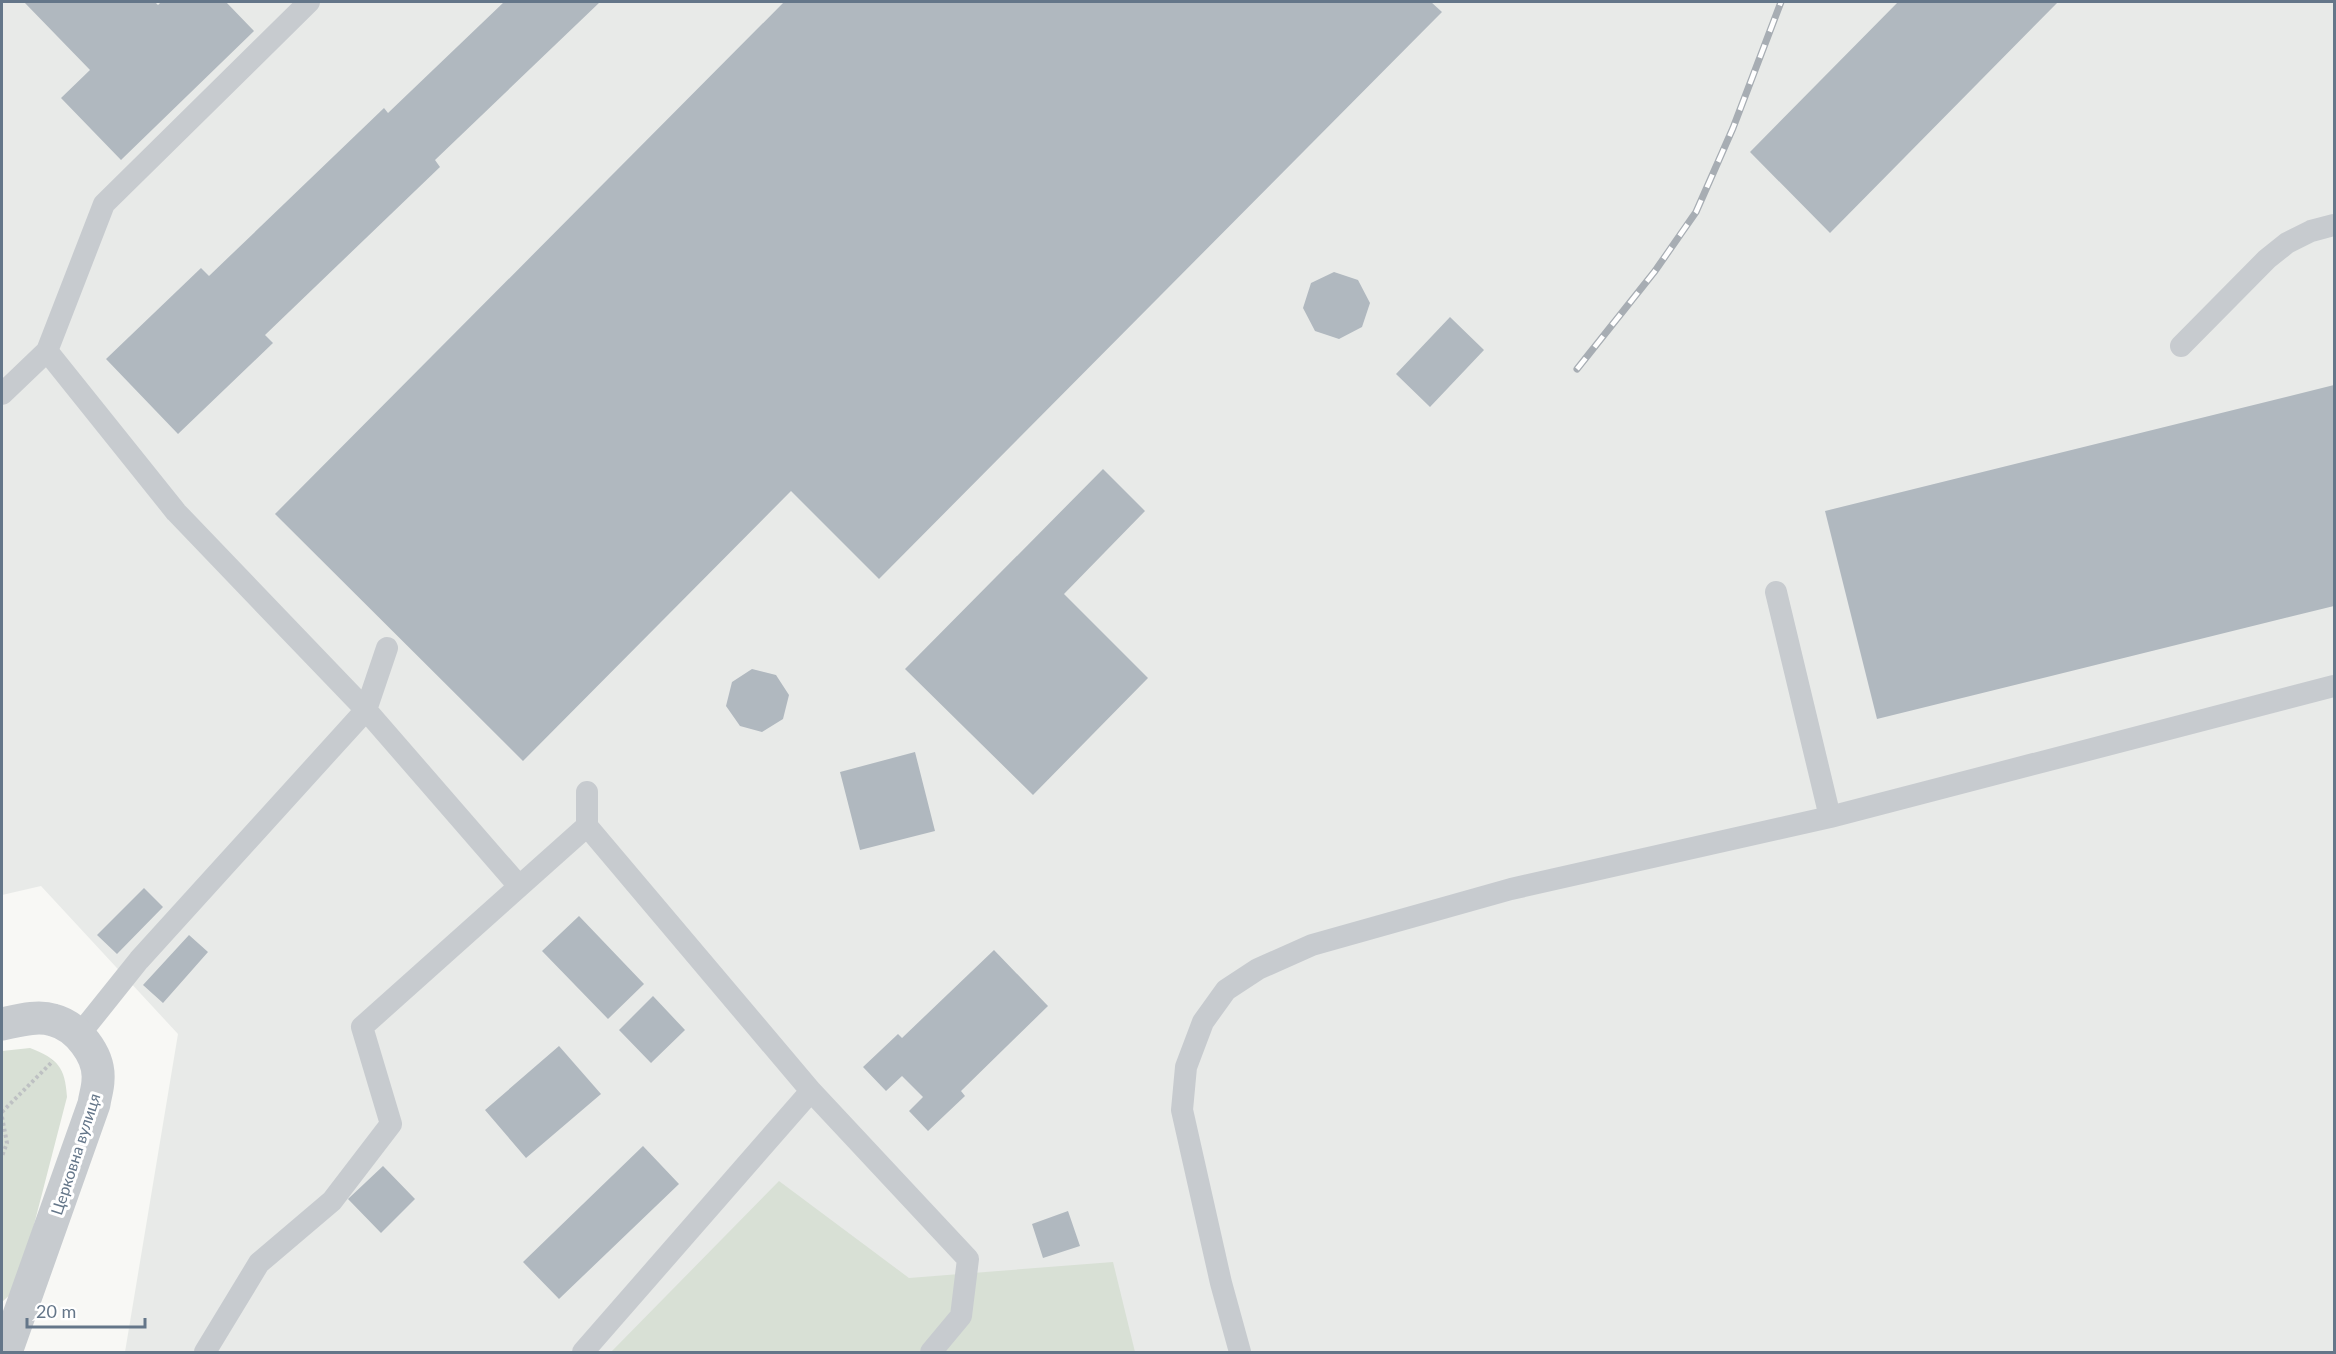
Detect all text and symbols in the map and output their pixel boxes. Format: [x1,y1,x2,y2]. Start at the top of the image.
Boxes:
street label: Церковна вулиця [46,1091,104,1217]
scale bar [27,1291,146,1329]
text: 20 m [36,1300,76,1322]

